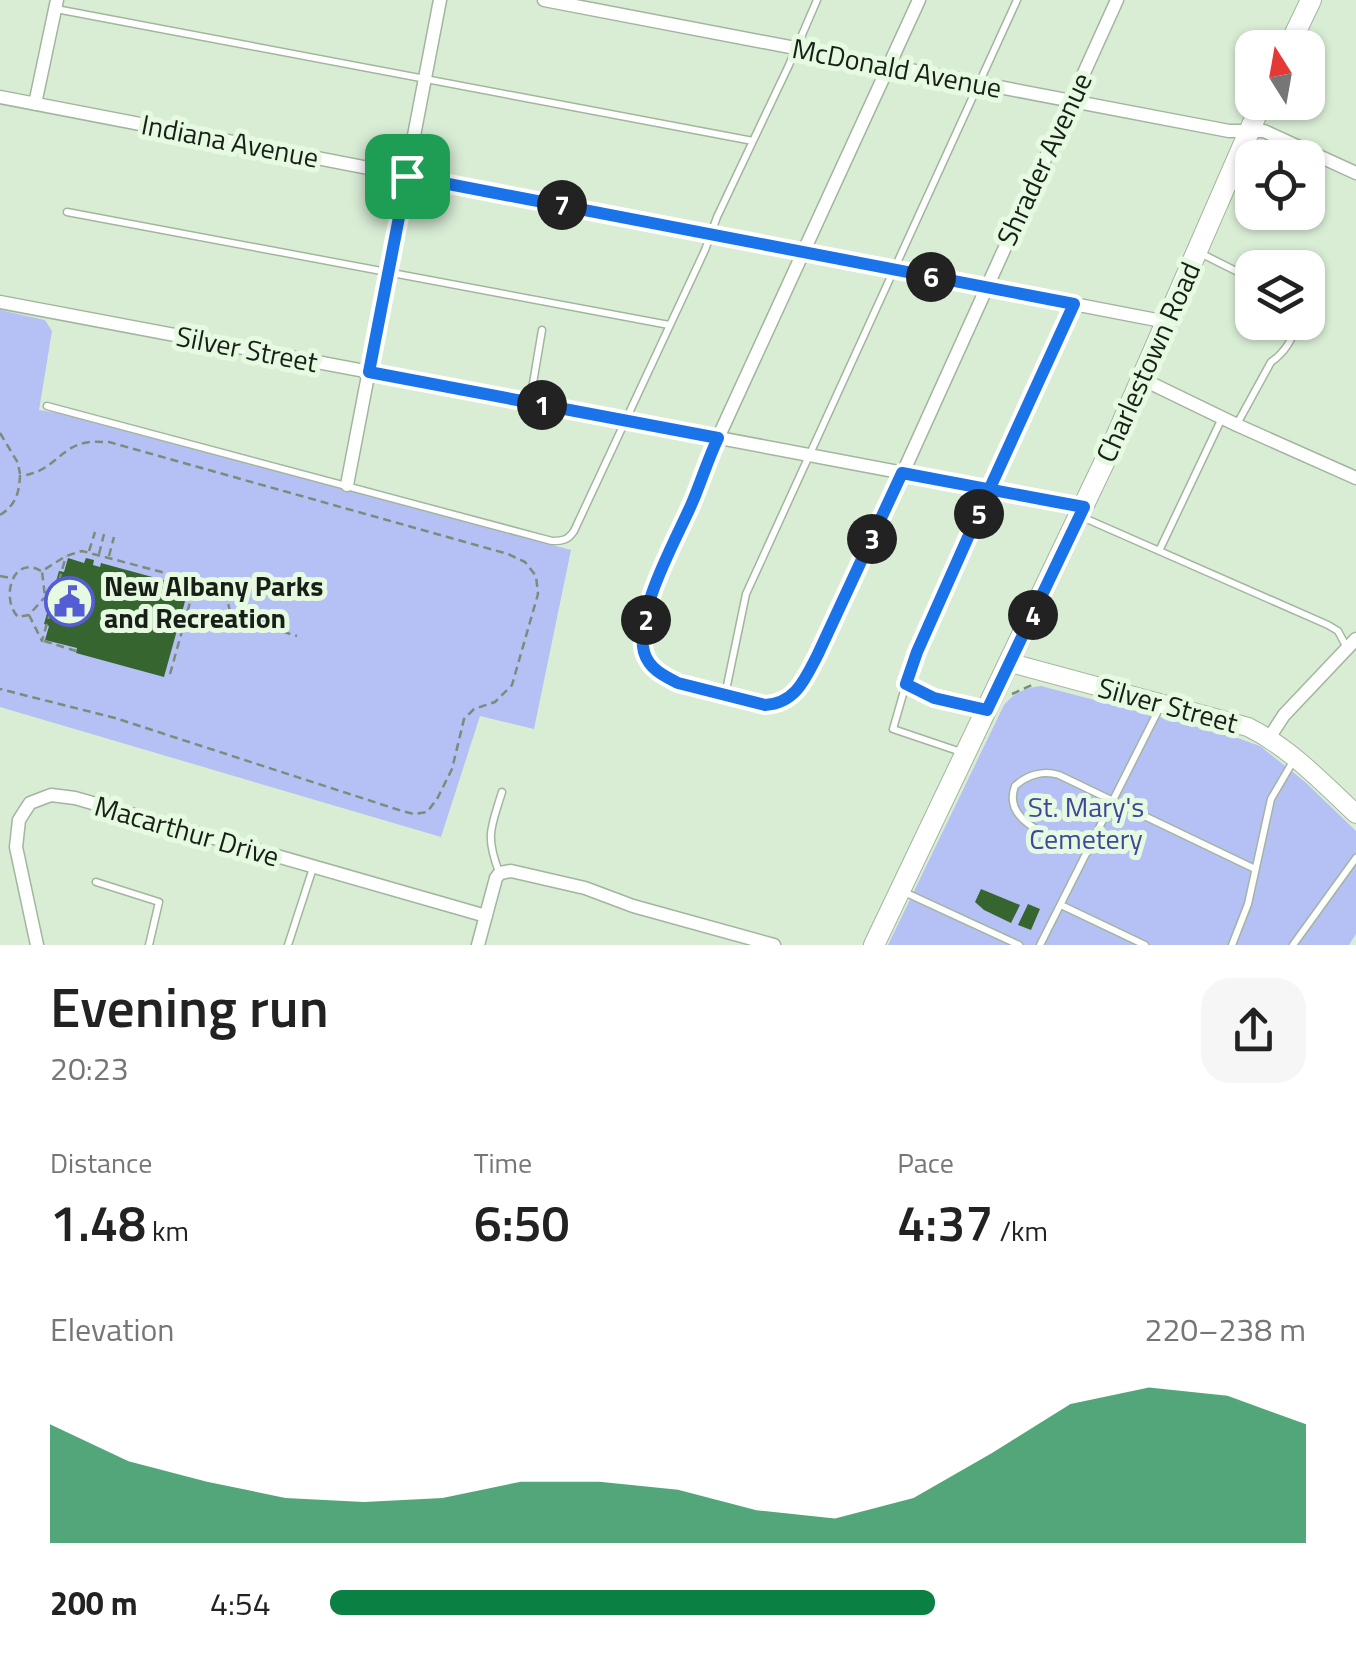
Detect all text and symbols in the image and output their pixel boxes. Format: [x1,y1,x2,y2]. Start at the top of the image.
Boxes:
street label: McDonald Avenue [789,26,1006,109]
north arrow [1235,30,1325,120]
map controls [1235,30,1325,340]
street label: Shrader Avenue [985,65,1102,252]
street label: Indiana Avenue [138,102,322,179]
pin [365,134,450,219]
button: locate [1235,140,1325,230]
icon: arrive [380,149,435,204]
pin: 7 [537,180,587,230]
text: 7 [554,183,570,226]
button: layers [1235,250,1325,340]
pin: 6 [906,252,956,302]
text: 6 [923,255,939,298]
street label: Charlestown Road [1084,255,1211,469]
street label: Silver Street [173,314,322,383]
pin: 1 [517,380,567,430]
text: 1 [534,383,550,426]
pin: 5 [954,489,1004,539]
text: 5 [971,492,987,535]
pin: 3 [847,514,897,564]
text: 3 [864,517,880,560]
place label: New Albany Parks and Recreation [104,564,323,639]
public building icon: New Albany Parks and Recreation [43,576,95,628]
pin: 4 [1008,590,1058,640]
text: 4 [1025,593,1041,636]
pin: 2 [621,595,671,645]
text: 2 [638,598,654,641]
street label: Silver Street [1093,665,1243,744]
street label: Macarthur Drive [90,784,285,877]
park label: St. Mary's Cemetery [1028,785,1144,860]
text: Evening run [50,965,329,1048]
button: share [1201,978,1306,1083]
text: 20:23 [50,1044,129,1092]
text: Distance [50,1141,152,1184]
text: Time [474,1141,532,1184]
text: Pace [897,1141,954,1184]
text: 1.48 [50,1184,146,1260]
text: 6:50 [474,1184,570,1260]
text: 4:37 [897,1184,993,1260]
text: km [146,1209,189,1252]
text: /km [993,1209,1048,1252]
text: Elevation [50,1305,174,1353]
text: 220–238 m [1144,1305,1306,1353]
text: 200 m [50,1579,138,1627]
text: 4:54 [210,1579,271,1627]

